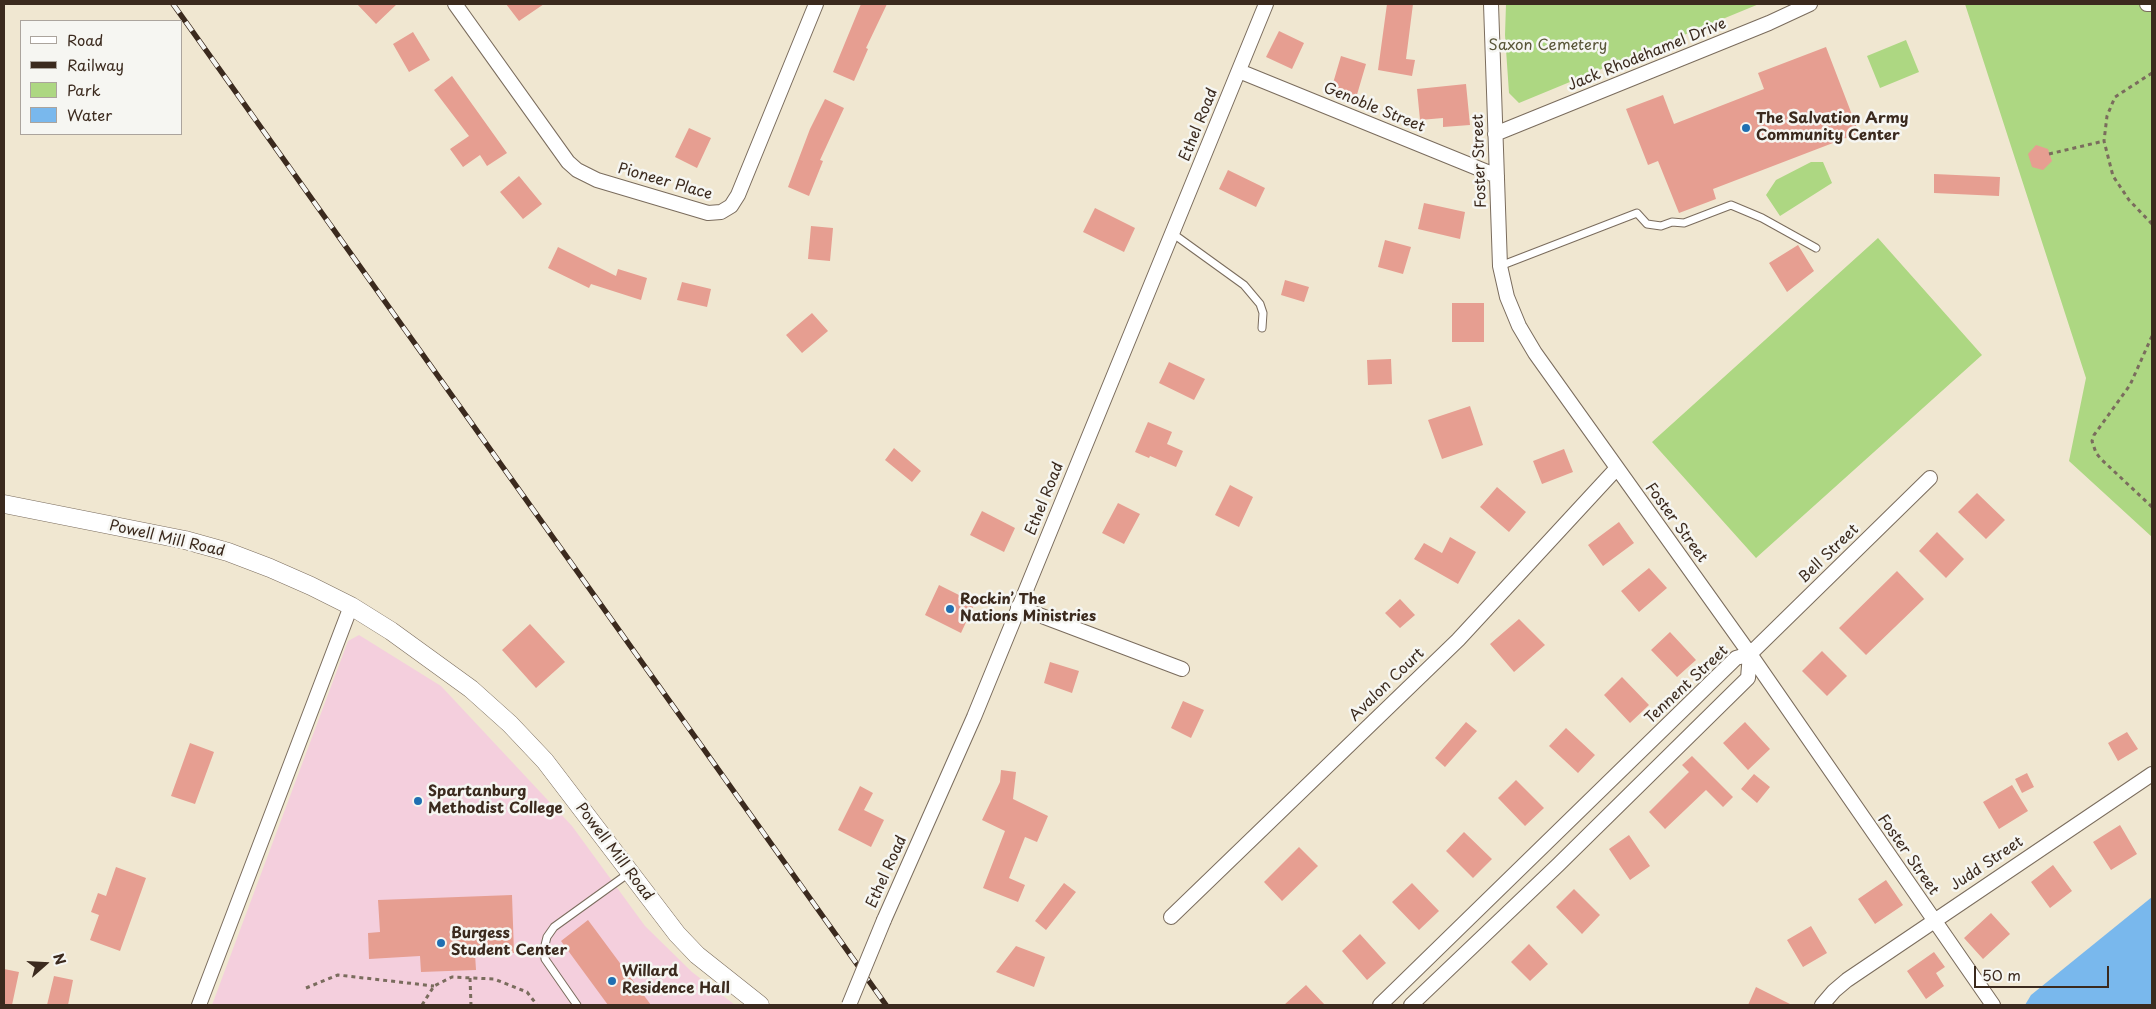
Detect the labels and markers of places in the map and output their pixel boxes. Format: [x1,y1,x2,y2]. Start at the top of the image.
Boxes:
place label: The Salvation Army Community Center [1756,110,1908,145]
marker: The Salvation Army Community Center [1740,122,1752,134]
place label: Rockin’ The Nations Ministries [960,591,1096,626]
marker: Rockin’ The Nations Ministries [944,603,956,615]
place label: Spartanburg Methodist College [428,783,563,818]
marker: Spartanburg Methodist College [412,795,424,807]
place label: Burgess Student Center [451,925,567,960]
marker: Burgess Student Center [435,937,447,949]
place label: Willard Residence Hall [622,963,730,998]
marker: Willard Residence Hall [606,975,618,987]

